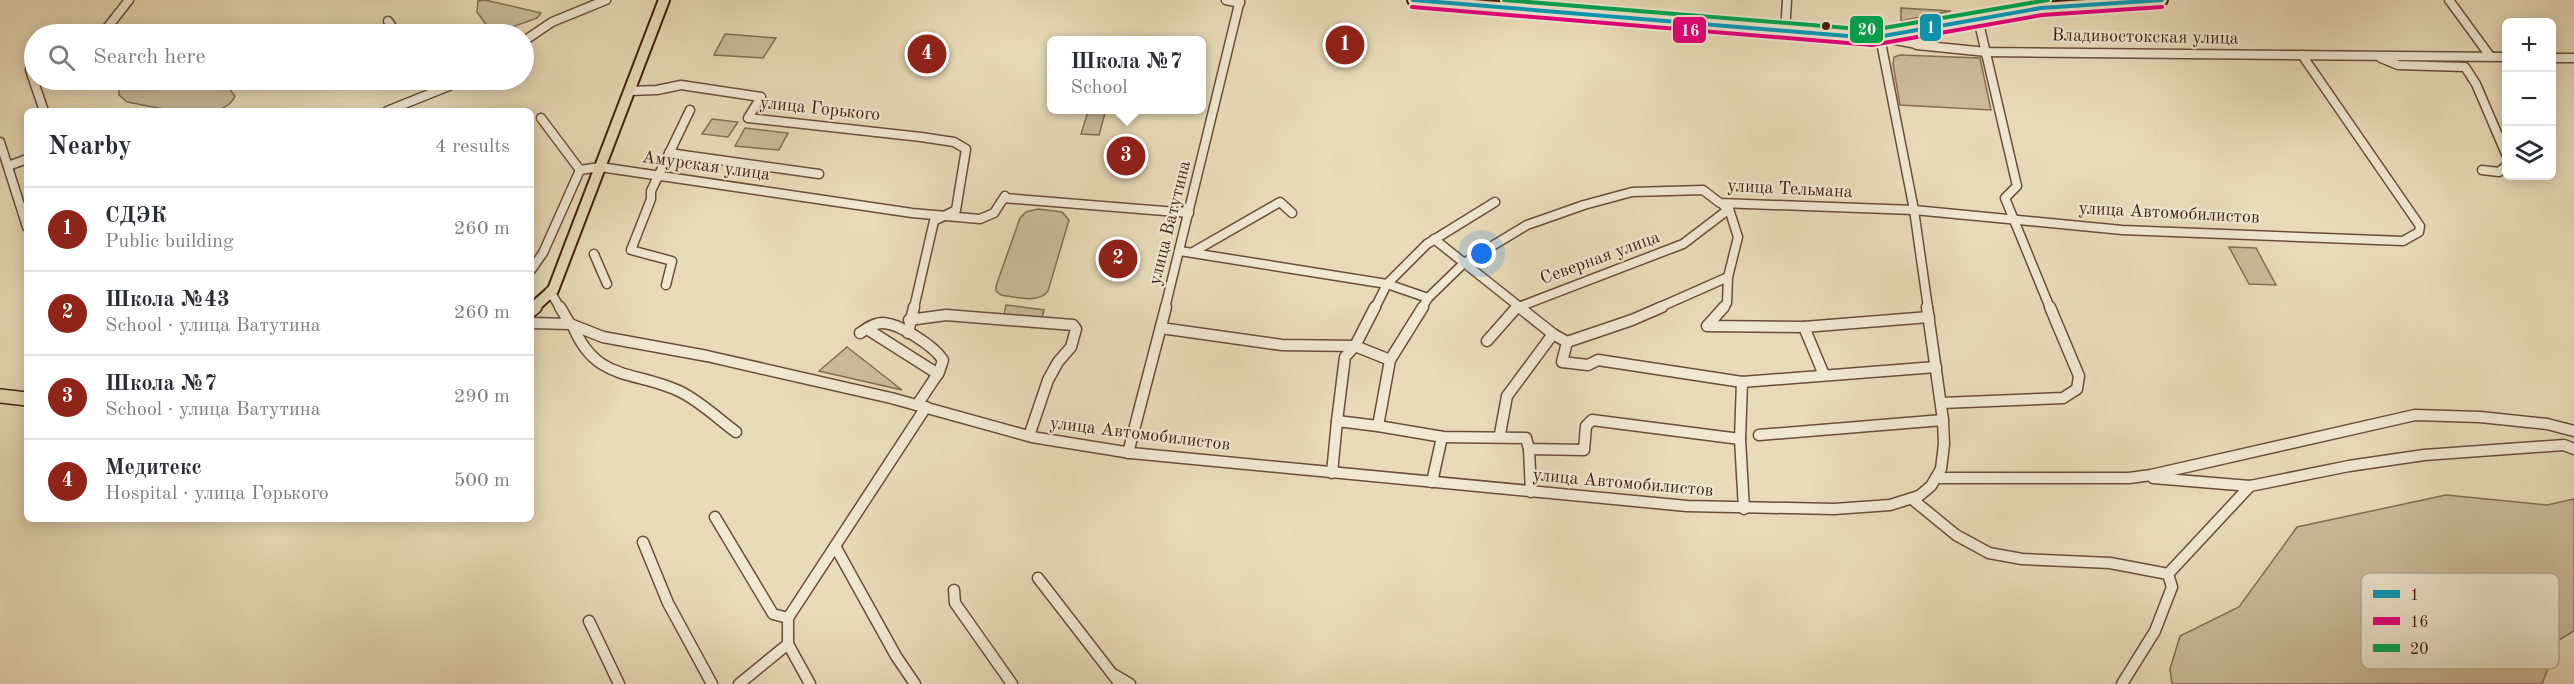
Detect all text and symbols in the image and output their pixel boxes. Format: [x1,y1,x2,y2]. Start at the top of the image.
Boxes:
line badge: 1 [1919,13,1942,42]
line badge: 20 [1849,15,1884,44]
line badge: 16 [1672,16,1707,44]
map controls [2502,18,2556,180]
button: + [2502,18,2556,72]
unlabelled marker [1820,20,1832,32]
text: 1 [1926,21,1936,37]
pin: 1 [1326,22,1364,68]
text: 20 [1858,23,1876,39]
search box [24,24,534,90]
text: 16 [1681,24,1699,40]
street label: Владивостокская улица [2051,26,2239,48]
pin: 4 [908,32,946,76]
popup [1047,36,1206,114]
icon: search [45,41,78,74]
text: Search here [93,46,206,68]
text: Школа №7 [1070,51,1183,73]
button: − [2502,72,2556,126]
text: School [1070,78,1128,98]
street label: улица Горького [759,94,881,124]
button: layers [2502,126,2556,180]
text: Nearby [48,134,132,160]
pin: 3 [1106,134,1146,178]
text: 4 results [435,137,510,157]
street label: Амурская улица [641,148,771,184]
street label: улица Ватутина [1146,159,1194,287]
street label: улица Тельмана [1727,177,1853,201]
street label: улица Автомобилистов [2078,199,2260,227]
text: СДЭК [105,205,167,227]
text: 1 [62,219,73,239]
text: 260 m [454,219,510,239]
street label: Северная улица [1538,228,1662,288]
text: Public building [105,232,234,252]
pin: 2 [1098,236,1138,282]
your location [1467,239,1496,268]
text: Школа №43 [105,289,230,311]
text: 2 [62,303,73,323]
text: 260 m [454,303,510,323]
text: School · улица Ватутина [105,316,321,336]
text: Школа №7 [105,373,217,395]
text: 3 [62,387,73,407]
text: 290 m [454,387,510,407]
text: School · улица Ватутина [105,400,321,420]
street label: улица Автомобилистов [1049,414,1231,454]
text: Медитекс [105,457,202,479]
street label: улица Автомобилистов [1532,466,1714,500]
text: 4 [62,471,73,491]
text: 500 m [454,471,510,491]
text: Hospital · улица Горького [105,484,329,504]
legend [2361,573,2559,669]
text: 1 [2410,588,2419,604]
text: 16 [2410,615,2429,631]
text: 20 [2410,642,2429,658]

